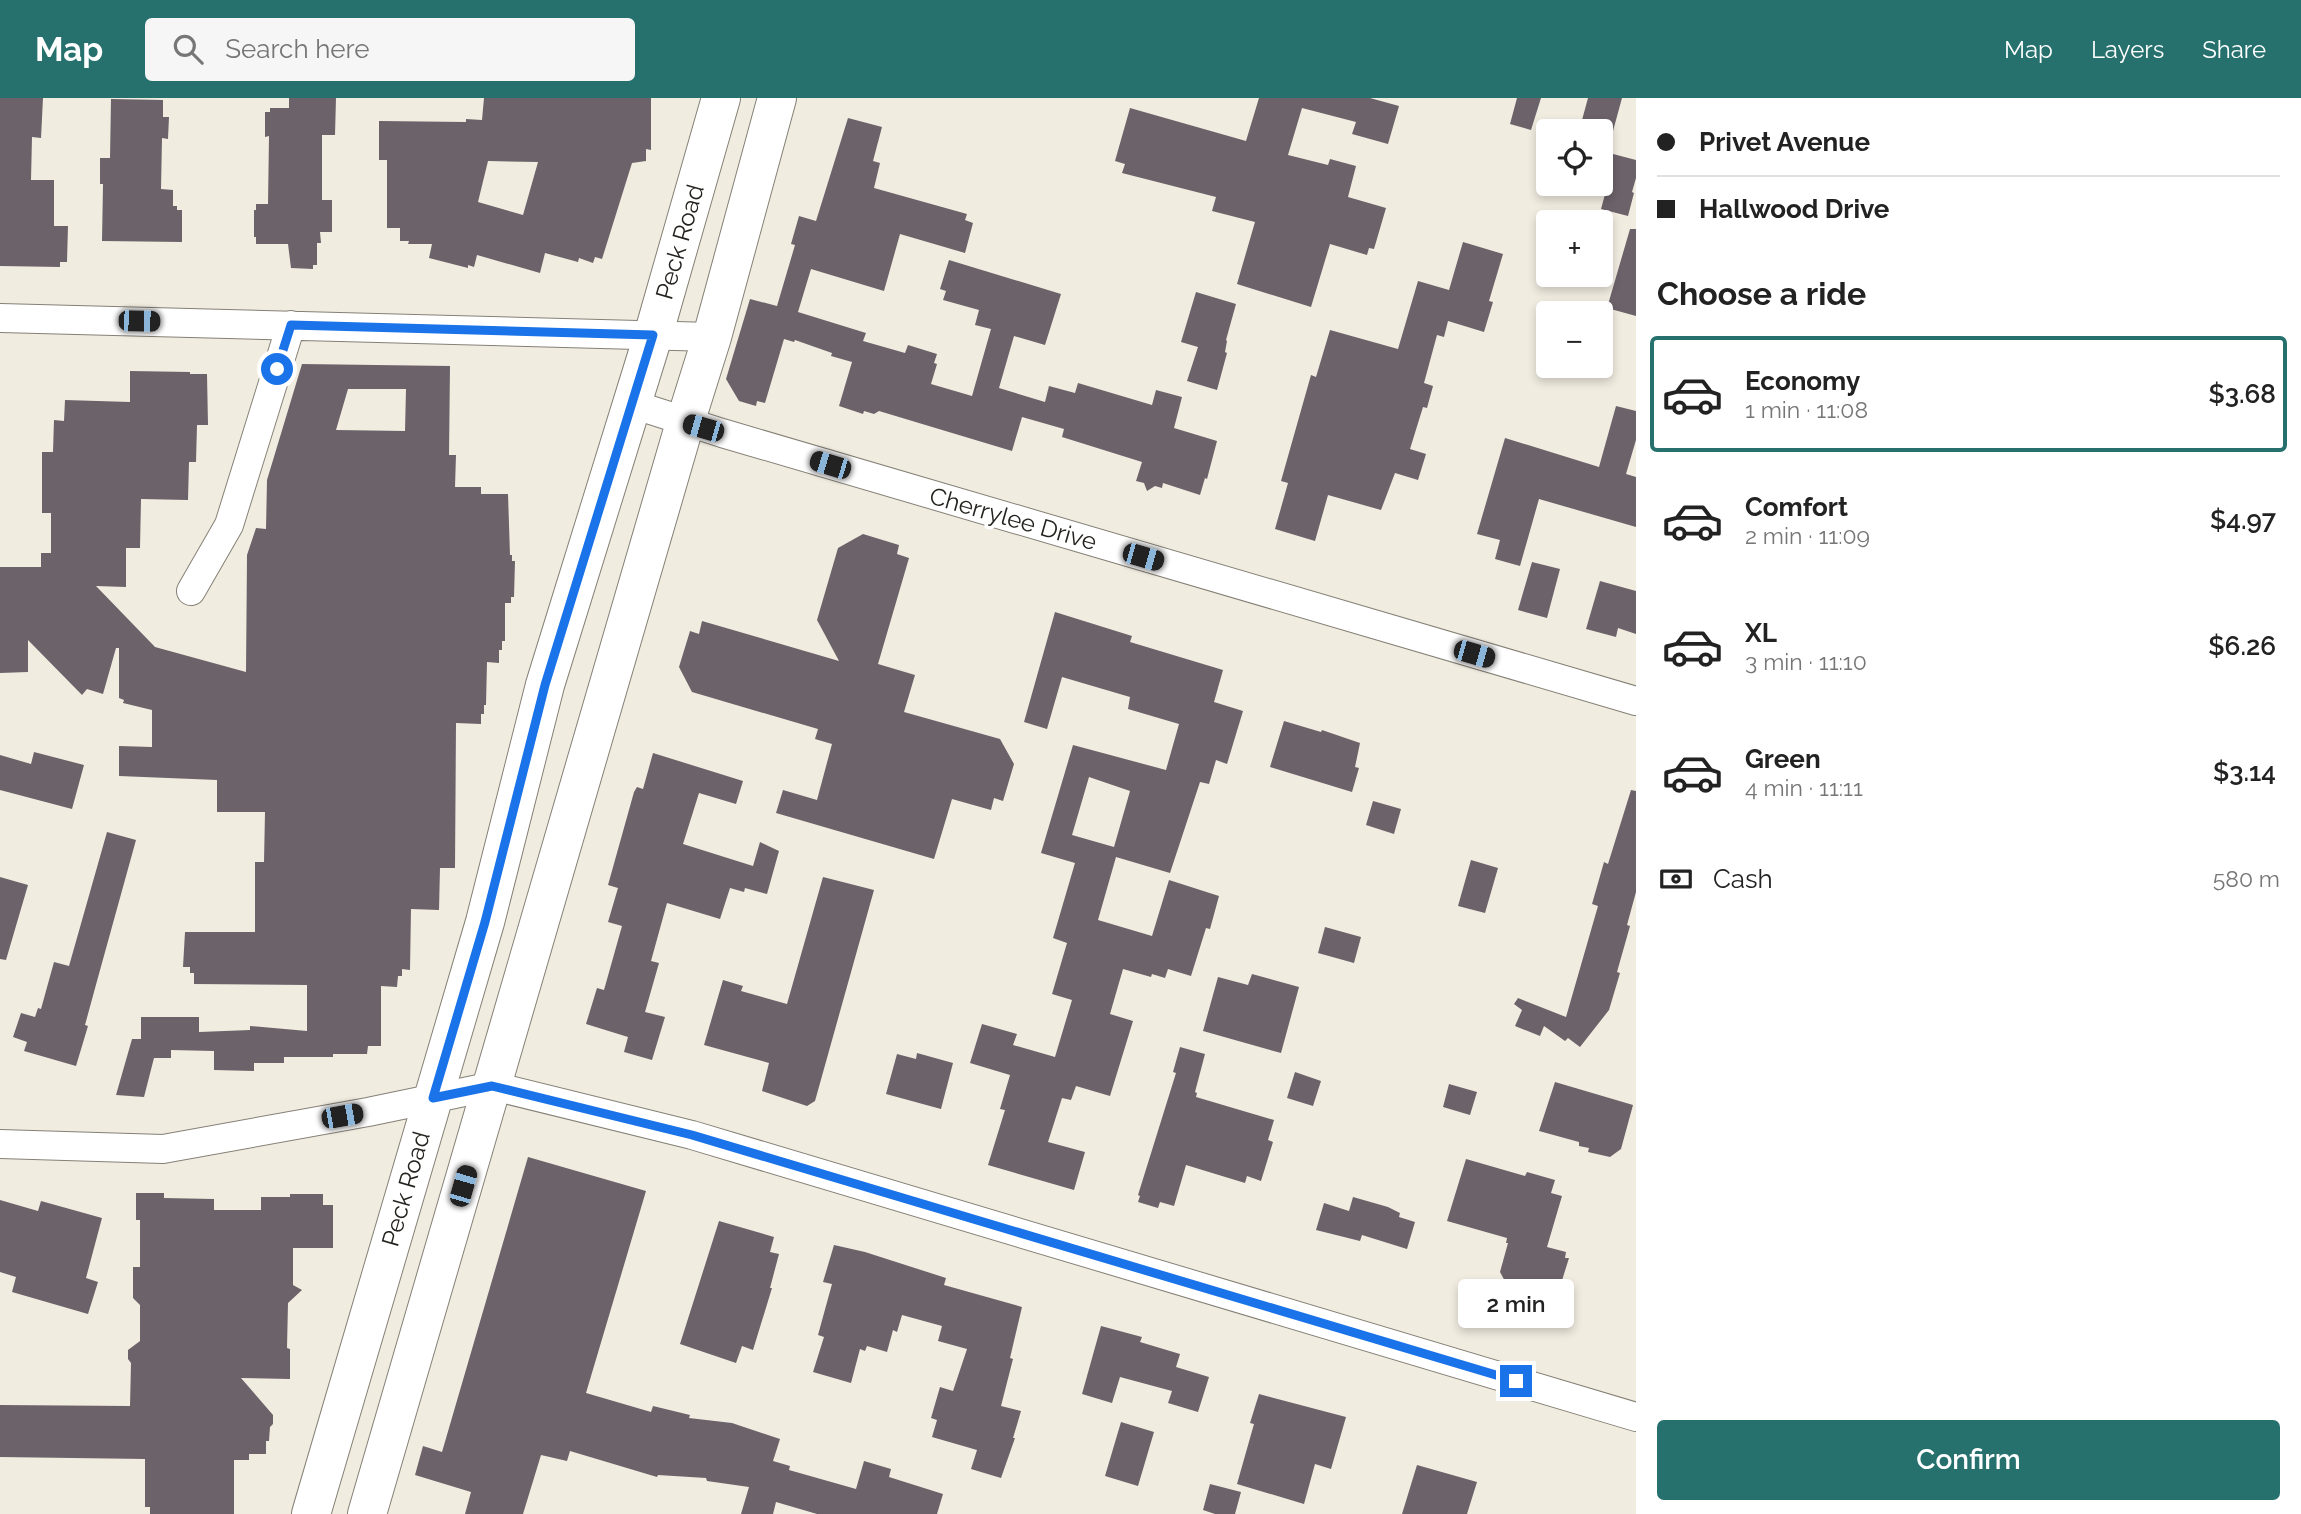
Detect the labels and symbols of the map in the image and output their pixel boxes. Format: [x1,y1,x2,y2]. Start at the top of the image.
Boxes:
street label: Peck Road [649,181,710,303]
car [118,310,161,332]
route start [261,353,293,385]
car [680,412,727,444]
car [807,449,854,481]
street label: Cherrylee Drive [926,481,1100,556]
car [1120,541,1167,573]
car [1451,638,1498,670]
car [320,1102,365,1130]
street label: Peck Road [375,1128,436,1250]
car [448,1163,479,1209]
callout: 2 min [1458,1280,1574,1328]
route end [1500,1365,1532,1397]

